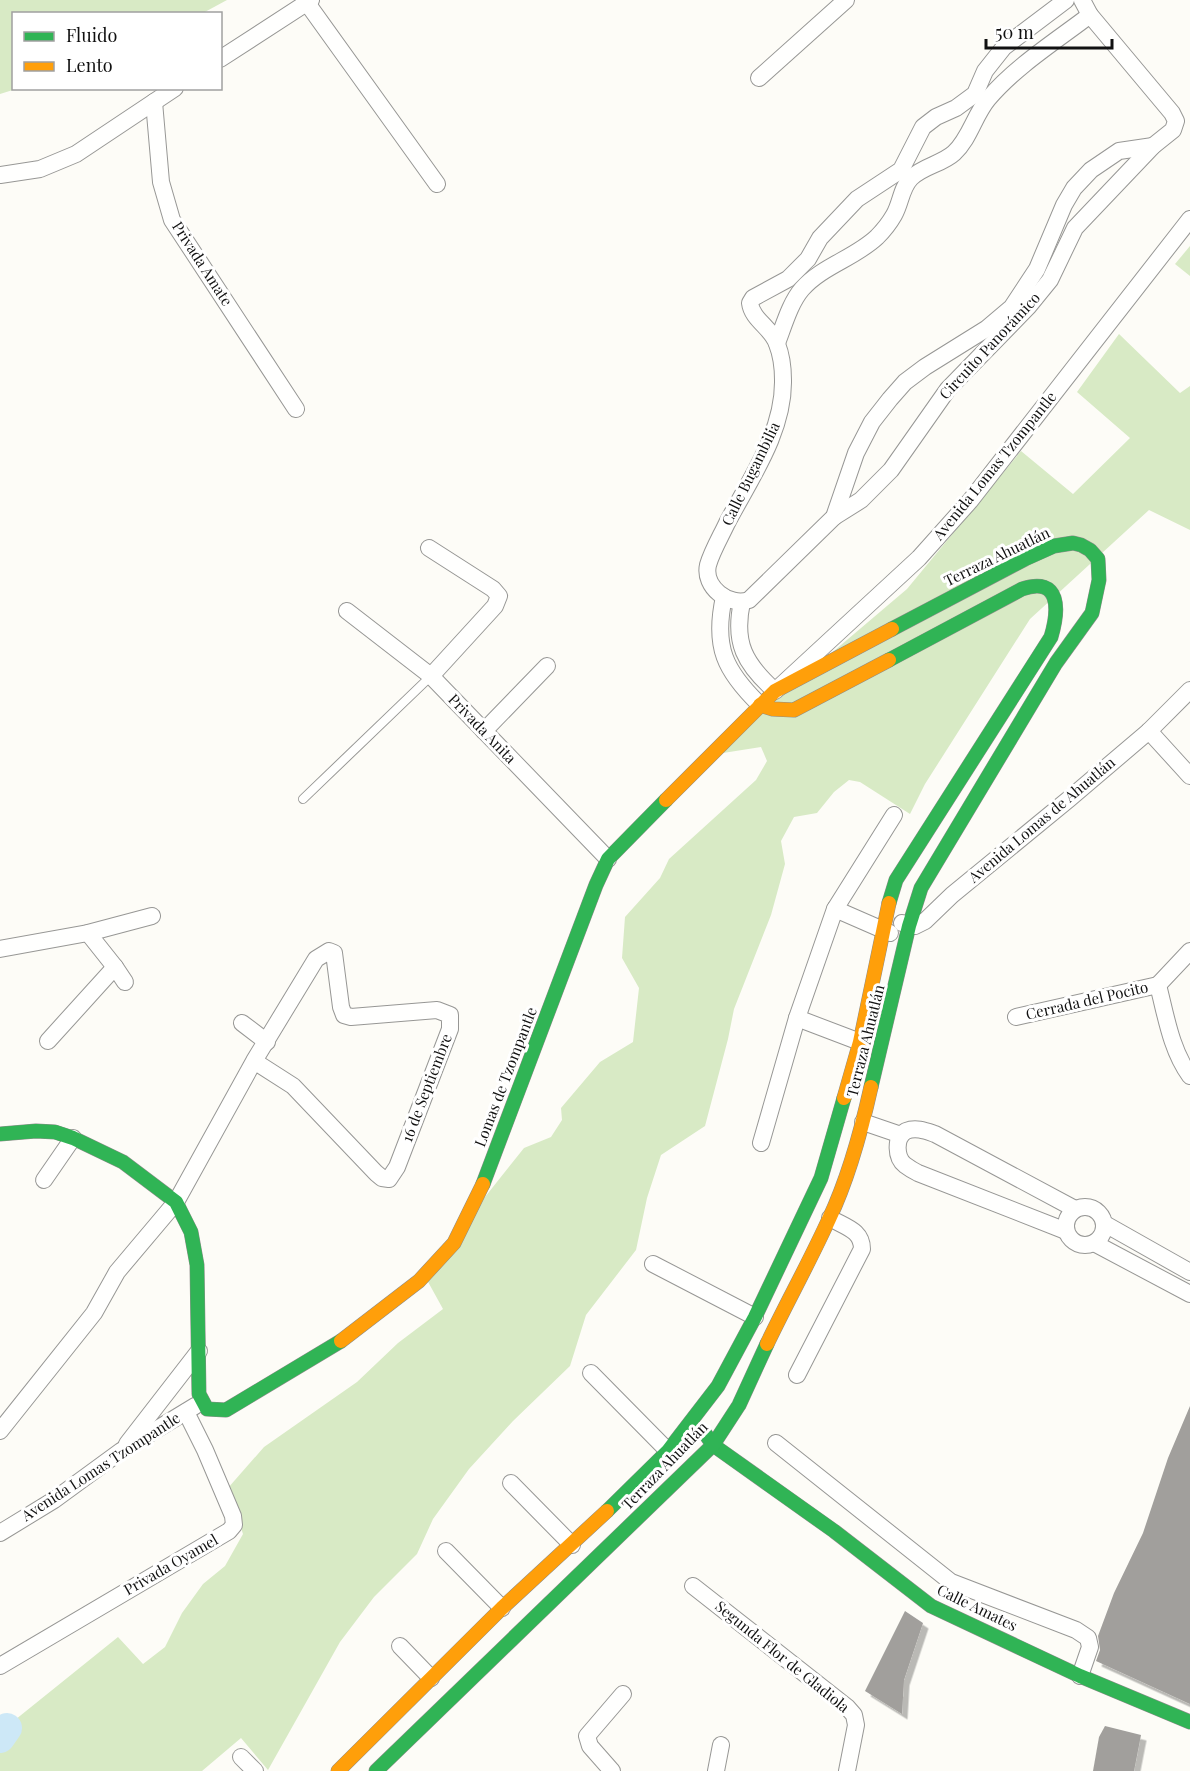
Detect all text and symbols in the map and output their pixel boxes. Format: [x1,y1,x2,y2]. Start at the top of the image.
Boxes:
legend [12,12,222,90]
scale bar [986,12,1112,50]
text: 50 m [995,20,1034,44]
text: Fluido [66,23,117,47]
text: Lento [66,53,113,77]
street label: Privada Amate [168,217,238,310]
street label: Circuito Panorámico [934,288,1044,403]
street label: Avenida Lomas Tzompantle [927,387,1060,544]
street label: Calle Bugambilia [716,418,784,529]
street label: Terraza Ahuatlán [940,522,1053,590]
street label: Privada Anita [444,689,521,768]
street label: Avenida Lomas de Ahuatlán [963,752,1119,887]
street label: Cerrada del Pocito [1024,976,1150,1024]
street label: Terraza Ahuatlán [841,982,889,1099]
street label: Lomas de Tzompantle [469,1004,541,1149]
street label: 16 de Septiembre [396,1031,456,1145]
street label: Avenida Lomas Tzompantle [16,1407,184,1526]
street label: Terraza Ahuatlán [617,1417,712,1514]
street label: Privada Oyamel [120,1529,221,1599]
street label: Calle Amates [934,1579,1021,1635]
street label: Segunda Flor de Gladiola [711,1596,854,1717]

